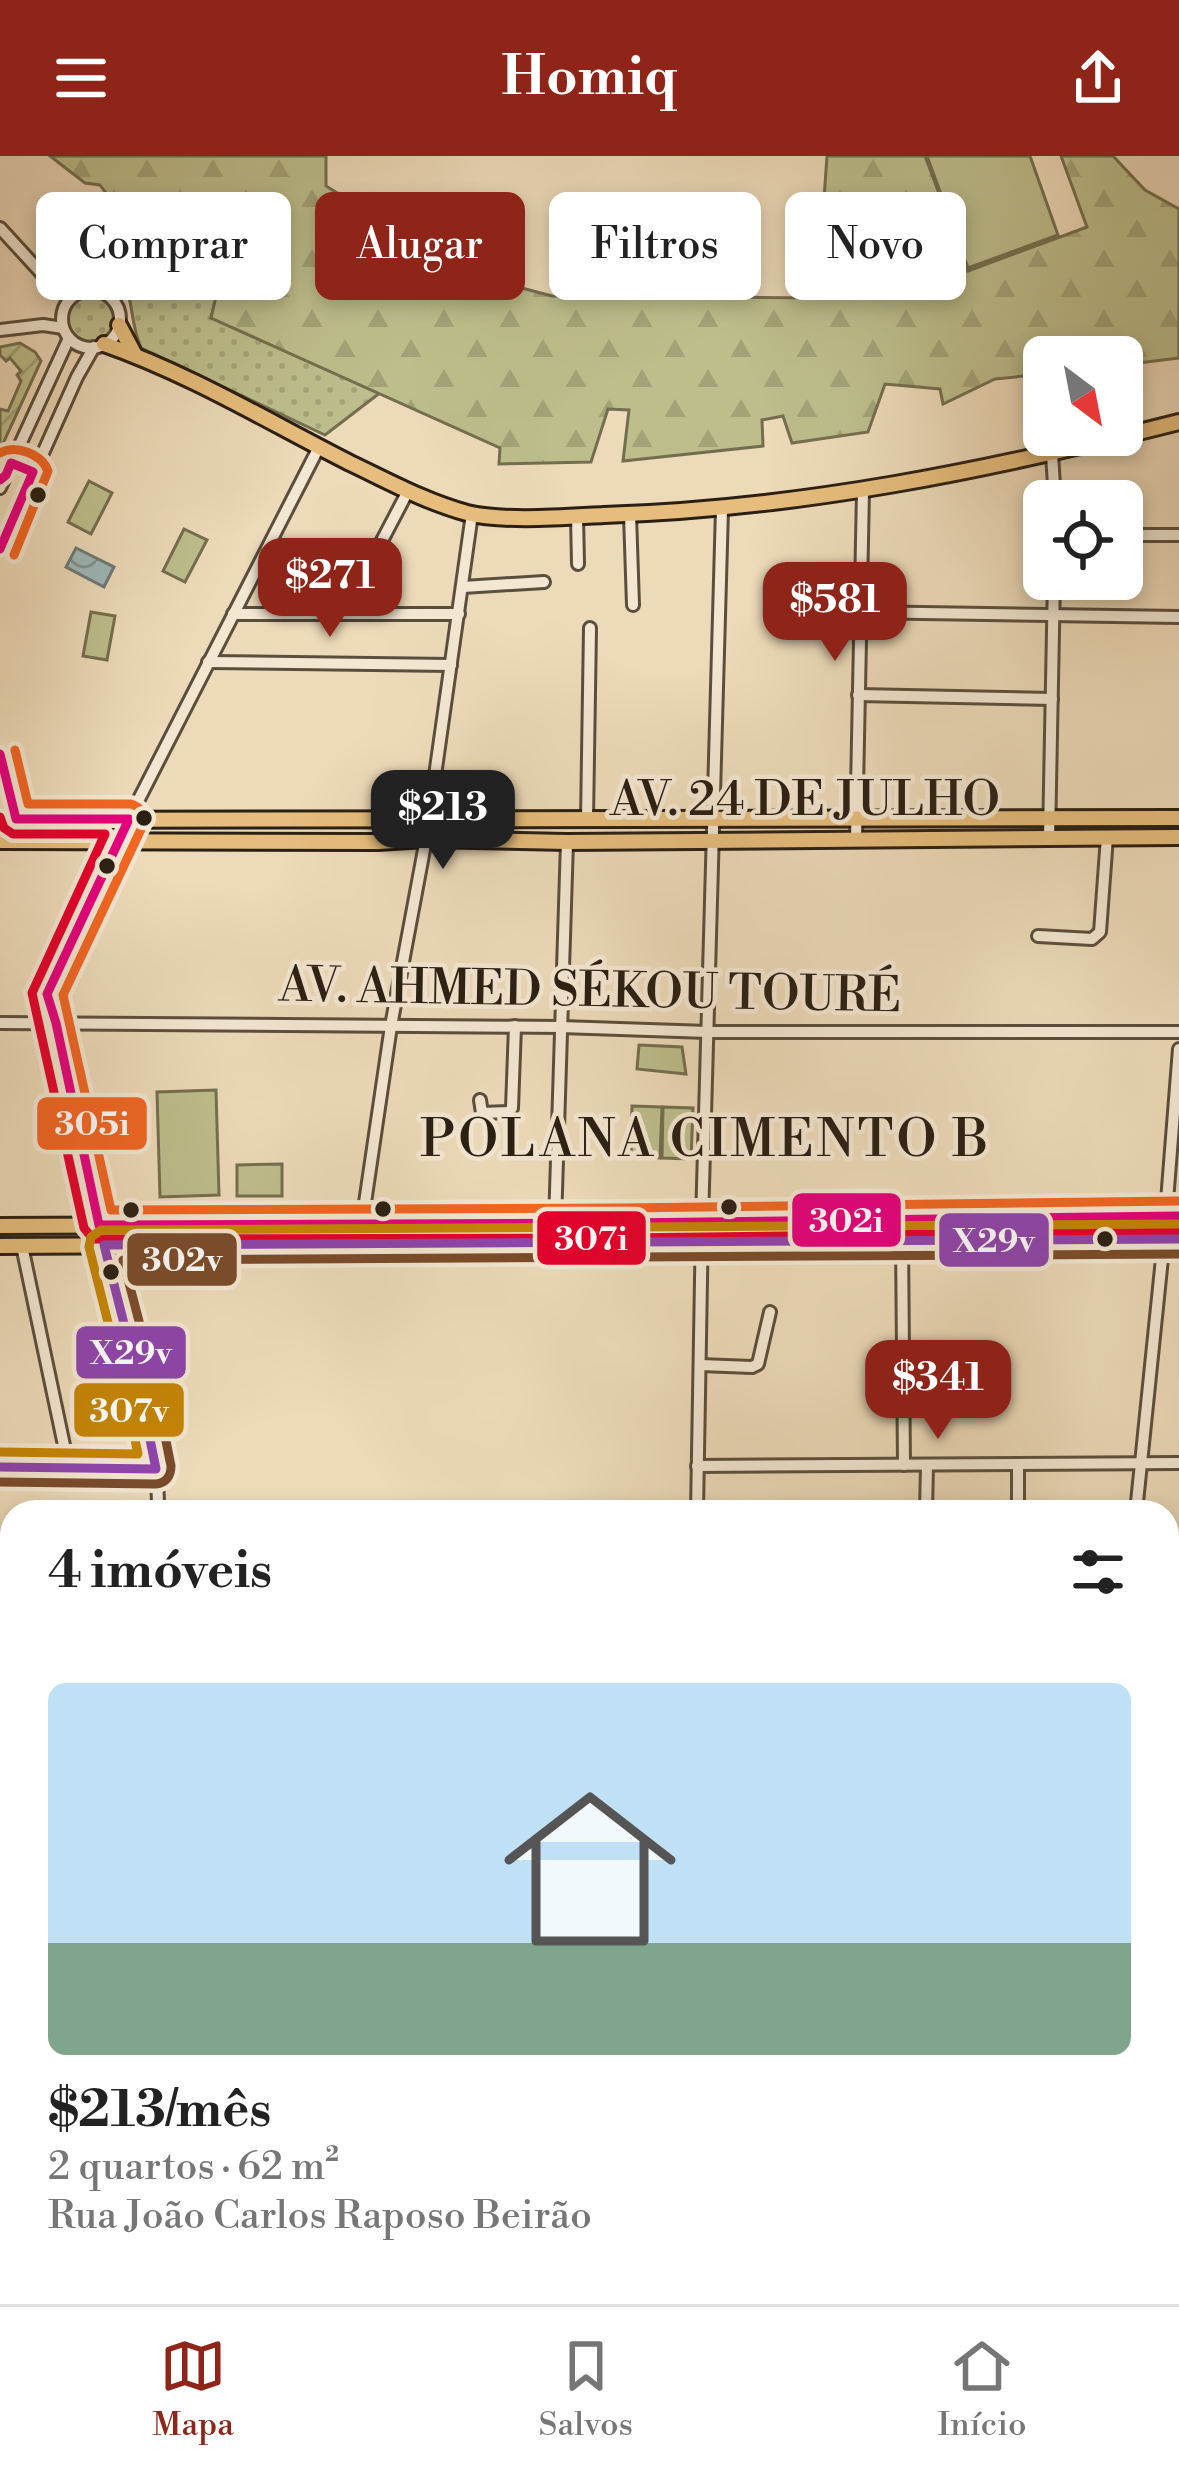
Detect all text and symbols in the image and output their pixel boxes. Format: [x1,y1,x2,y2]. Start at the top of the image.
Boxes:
text: Homiq [501,44,678,112]
icon: menu [48,45,114,111]
icon: share [1065,45,1131,111]
chip: Comprar [36,192,291,300]
chip: Alugar [315,192,525,300]
chip: Filtros [549,192,761,300]
chip: Novo [785,192,966,300]
north arrow [1023,336,1143,456]
map controls [1023,336,1143,600]
button: locate [1023,480,1143,600]
unlabelled marker [27,484,49,506]
pin: $271 [259,538,401,640]
text: $271 [285,552,375,601]
pin: $581 [764,562,906,664]
text: $581 [790,576,880,625]
pin: $213 [372,770,514,872]
street label: AV. 24 DE JULHO [609,771,1000,831]
text: $213 [398,784,488,833]
unlabelled marker [133,807,155,829]
unlabelled marker [96,855,118,877]
street label: AV. AHMED SÉKOU TOURÉ [277,954,902,1027]
line badge: 305i [35,1095,149,1152]
text: 305i [55,1105,130,1146]
district label: POLANA CIMENTO B [420,1109,992,1173]
line badge: 302i [790,1191,903,1249]
unlabelled marker [718,1196,740,1218]
unlabelled marker [372,1198,394,1220]
unlabelled marker [120,1199,142,1221]
text: 302i [809,1202,884,1243]
line badge: 307i [535,1209,648,1267]
line badge: X29v [937,1211,1051,1269]
text: 307i [554,1220,628,1261]
text: X29v [952,1222,1035,1263]
unlabelled marker [1094,1228,1116,1250]
line badge: 302v [125,1231,239,1288]
text: 302v [142,1241,223,1282]
unlabelled marker [100,1261,122,1283]
line badge: X29v [74,1324,188,1381]
text: X29v [89,1334,172,1375]
pin: $341 [867,1340,1009,1442]
text: $341 [892,1354,984,1403]
line badge: 307v [72,1381,186,1439]
text: 307v [89,1392,169,1433]
icon: filters [1065,1539,1131,1605]
text: 4 imóveis [48,1540,272,1604]
icon: home [482,1761,698,1977]
text: $213/mês [48,2079,271,2143]
text: 2 quartos · 62 m² [48,2143,339,2192]
text: Rua João Carlos Raposo Beirão [48,2192,592,2241]
tab: Mapa [152,2333,234,2446]
tab: Salvos [539,2333,633,2446]
tab: Início [938,2333,1027,2446]

